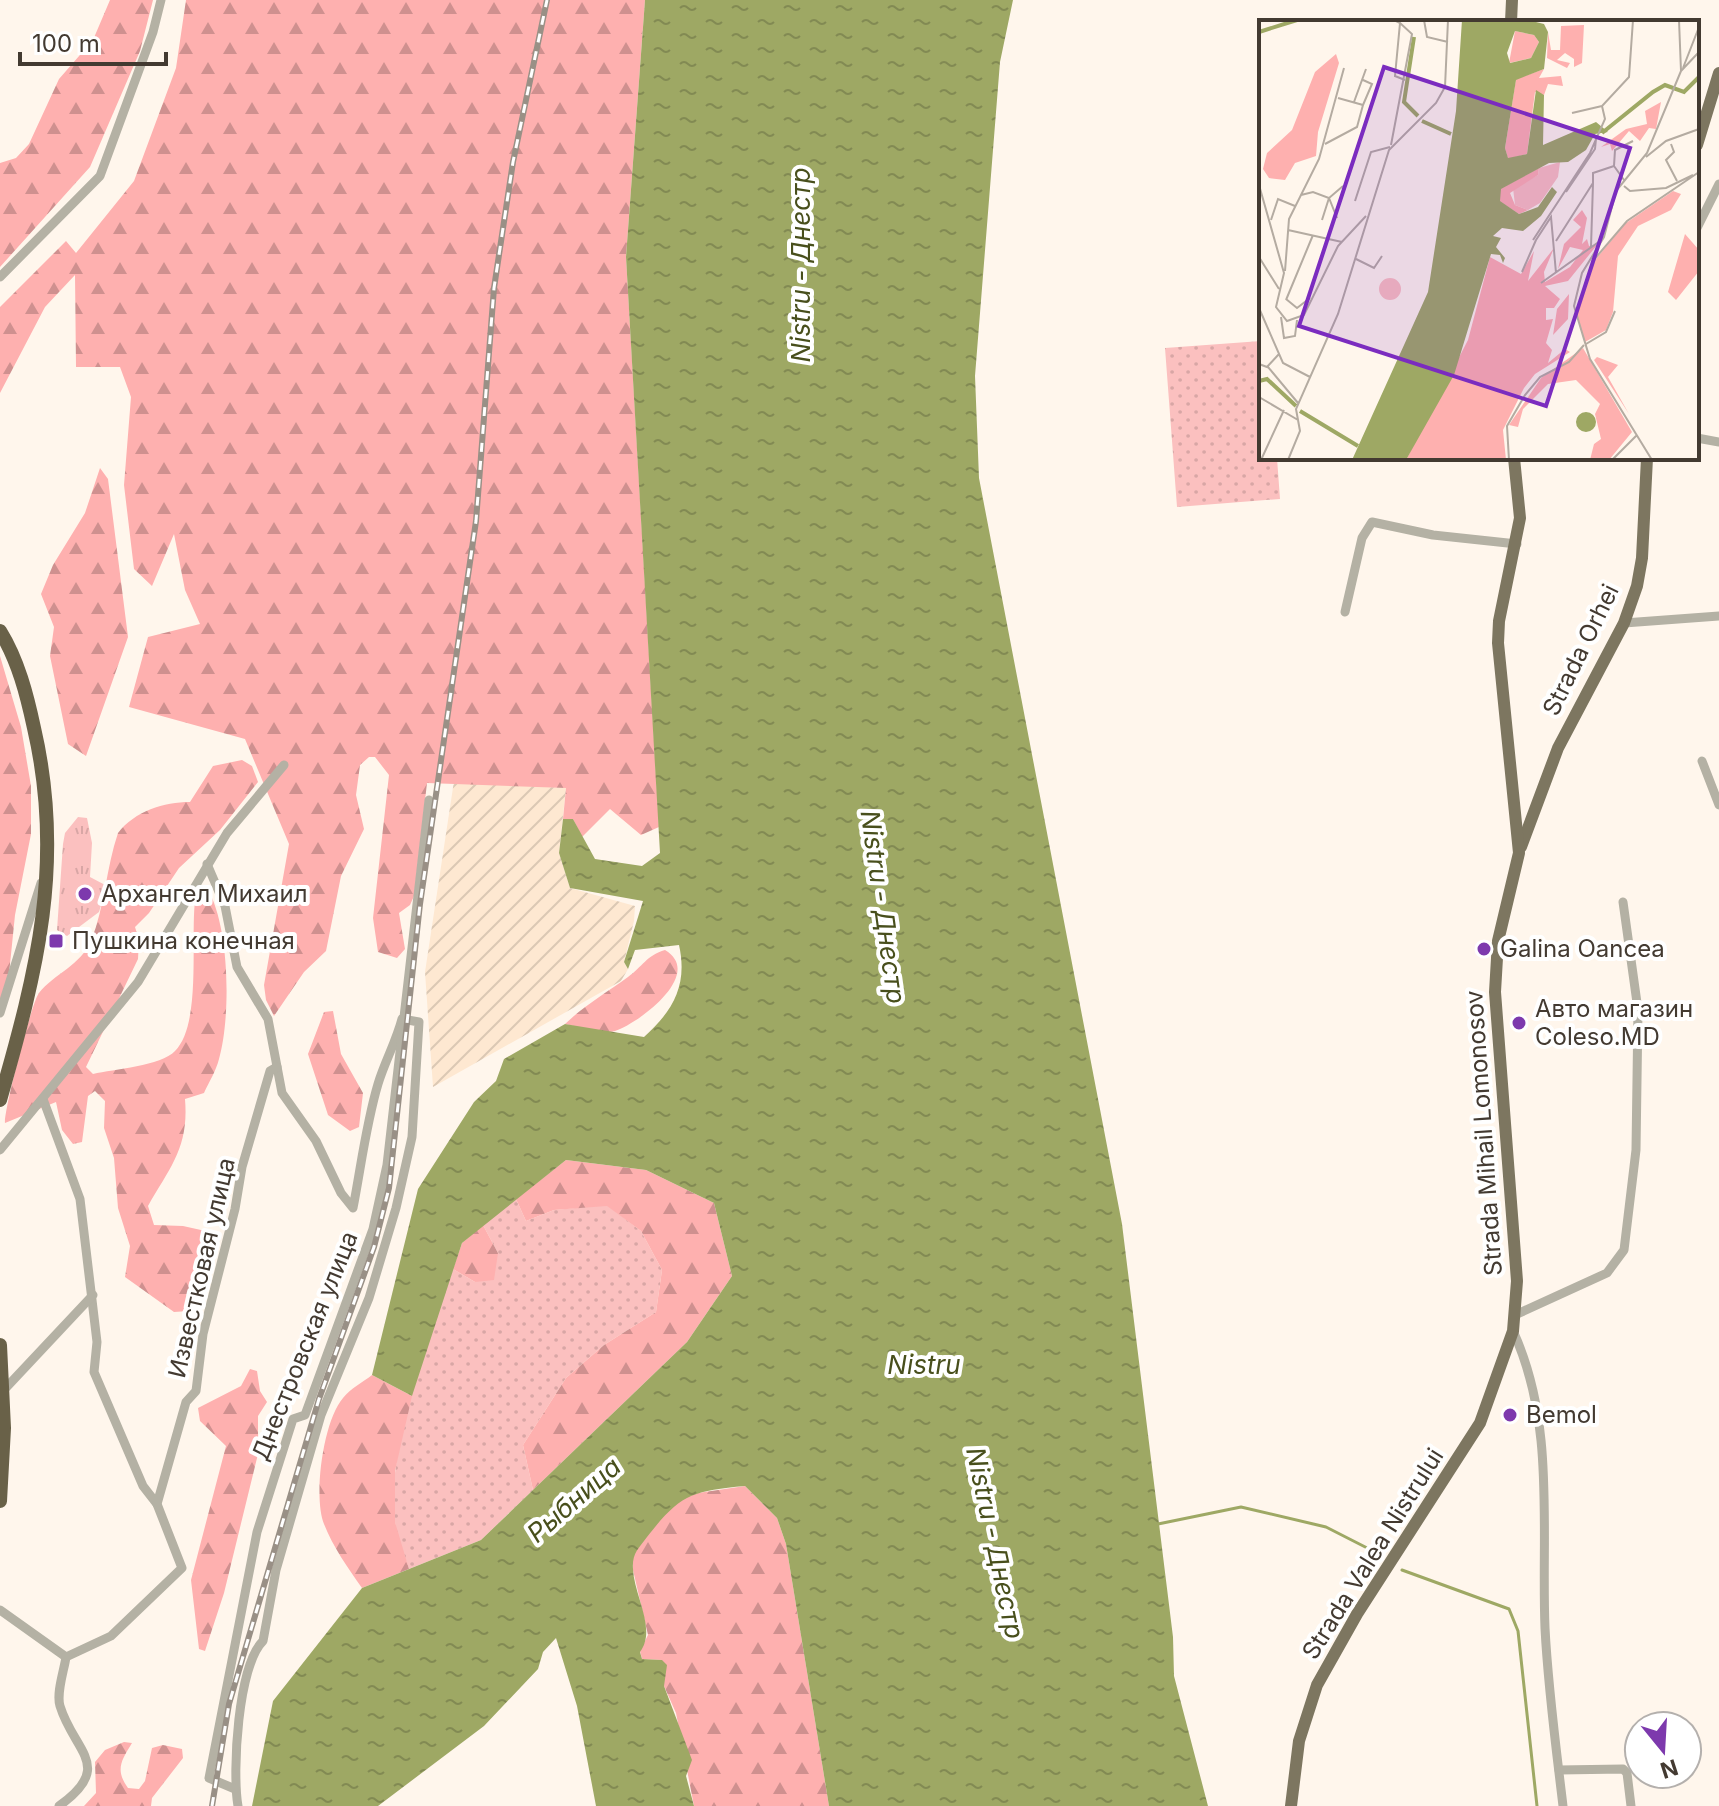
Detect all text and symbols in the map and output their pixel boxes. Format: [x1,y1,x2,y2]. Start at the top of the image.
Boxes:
scale bar [20,16,166,66]
inset map [1259,20,1699,460]
text: 100 m [32,29,100,58]
water label: Nistru - Днестр [785,168,816,362]
street label: Strada Orhei [1536,579,1625,720]
water label: Nistru - Днестр [855,808,912,1006]
place label: Архангел Михаил [101,879,308,908]
marker: Архангел Михаил [76,885,94,903]
place label: Пушкина конечная [72,926,295,955]
marker: Пушкина конечная [47,932,65,950]
place label: Galina Oancea [1500,934,1665,963]
marker: Galina Oancea [1475,940,1493,958]
street label: Strada Mihail Lomonosov [1459,989,1508,1277]
place label: Авто магазин Coleso.MD [1535,994,1693,1051]
marker: Авто магазин Coleso.MD [1510,1014,1528,1032]
street label: Известковая улица [162,1155,241,1381]
street label: Днестровская улица [245,1227,364,1464]
water label: Nistru [887,1349,961,1380]
place label: Bemol [1526,1400,1597,1429]
marker: Bemol [1501,1406,1519,1424]
street label: Strada Valea Nistrului [1296,1443,1449,1665]
water label: Nistru - Днестр [960,1444,1031,1641]
water label: Рыбница [521,1451,627,1549]
north arrow [1623,1710,1703,1790]
text: N [1657,1754,1681,1784]

